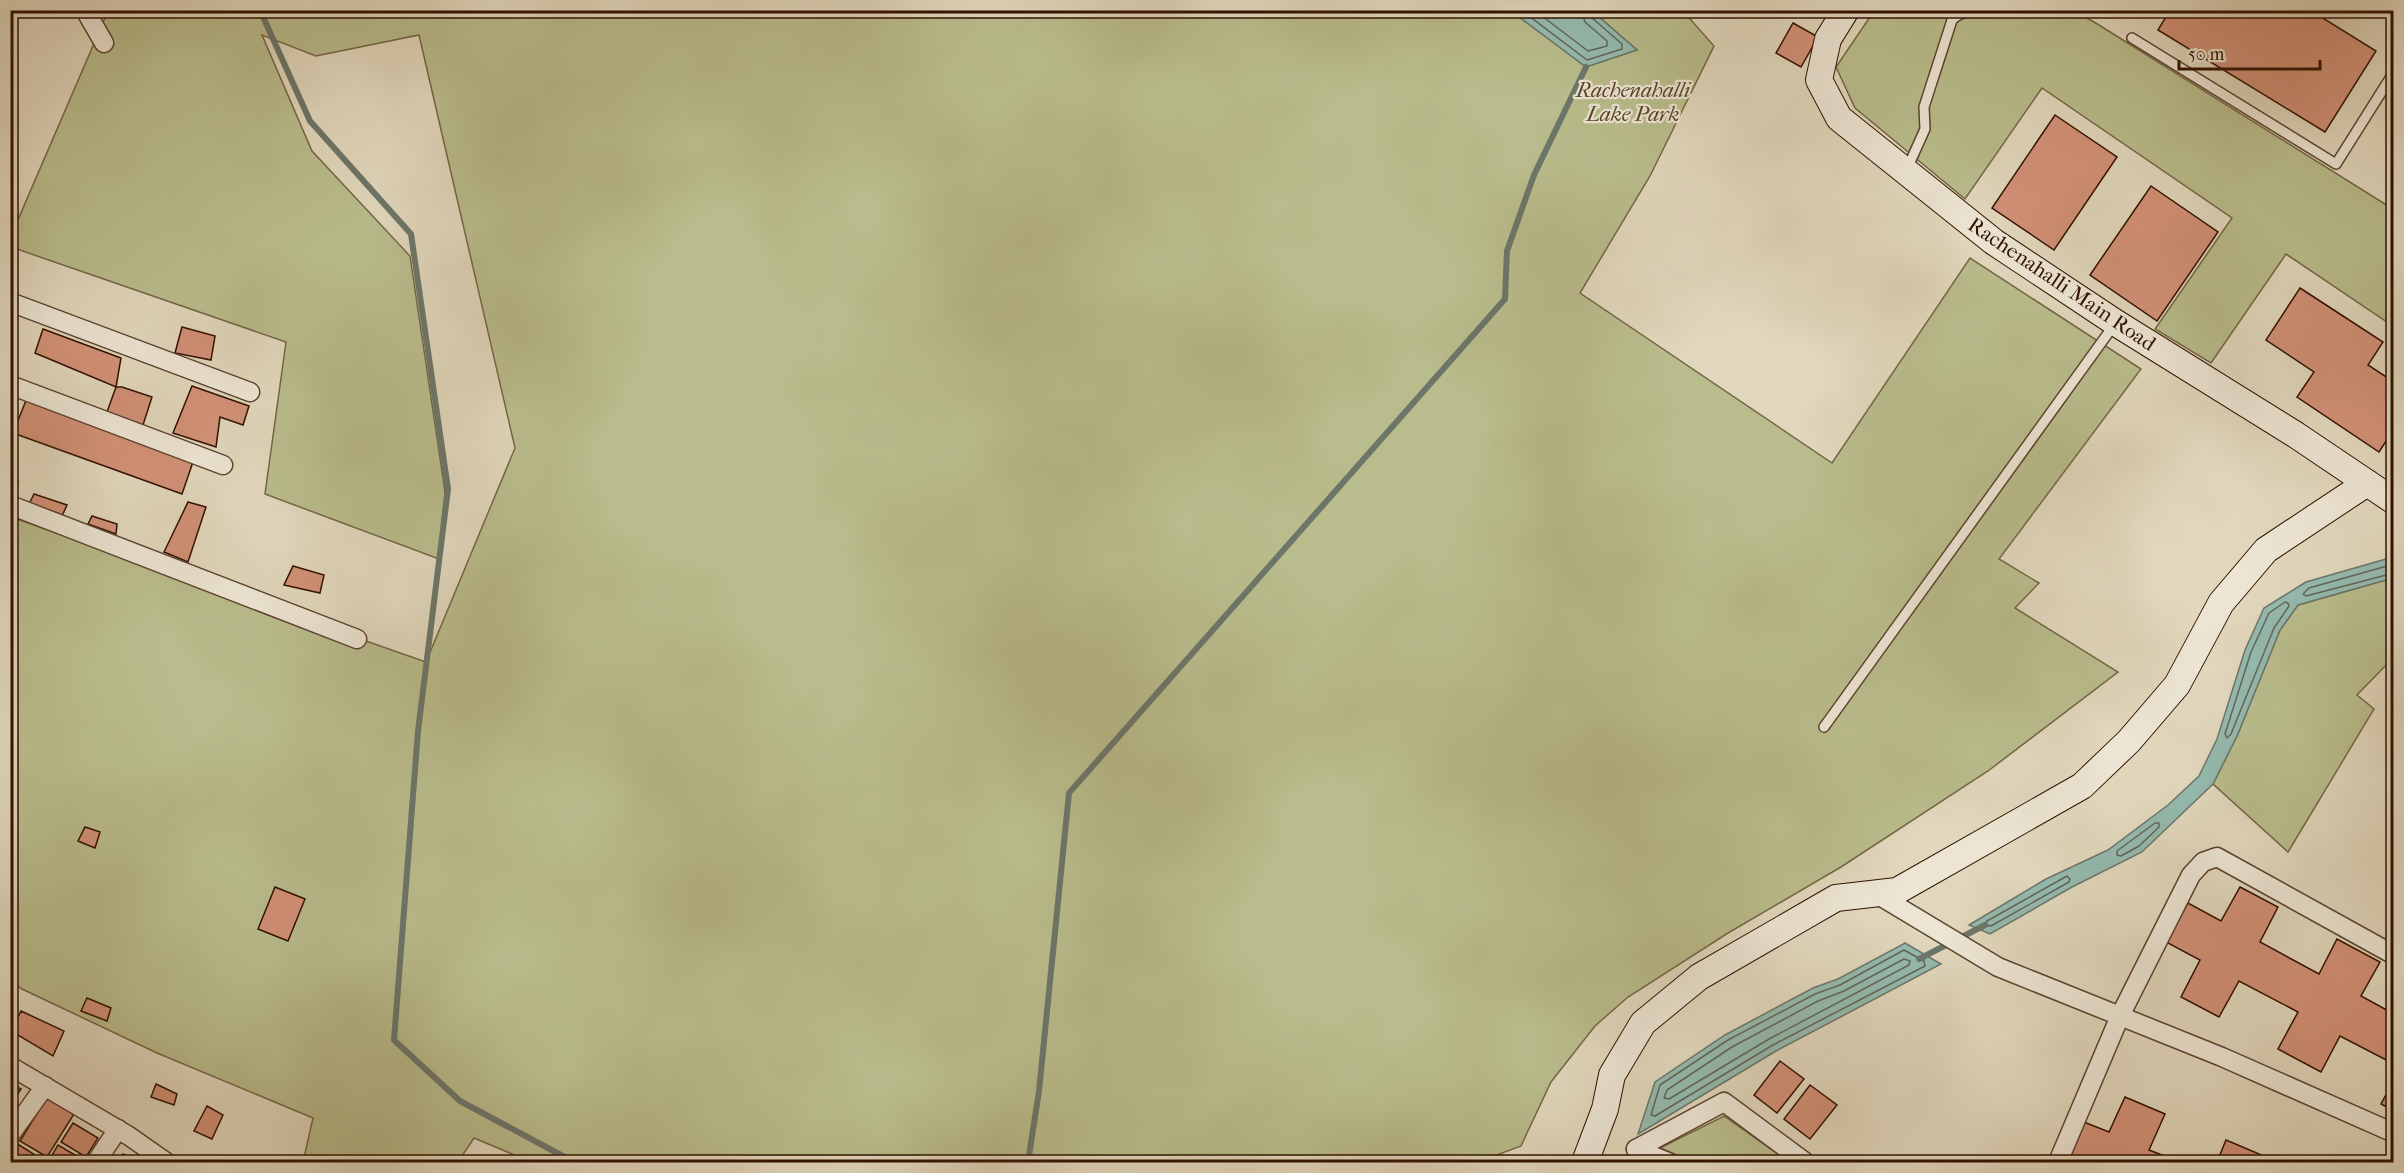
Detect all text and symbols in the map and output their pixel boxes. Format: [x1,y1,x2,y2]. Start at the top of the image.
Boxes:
scale bar [2179,33,2320,71]
text: 50 m [2188,44,2225,65]
park label: Rachenahalli Lake Park [1574,78,1692,126]
street label: Rachenahalli Main Road [1964,212,2161,356]

